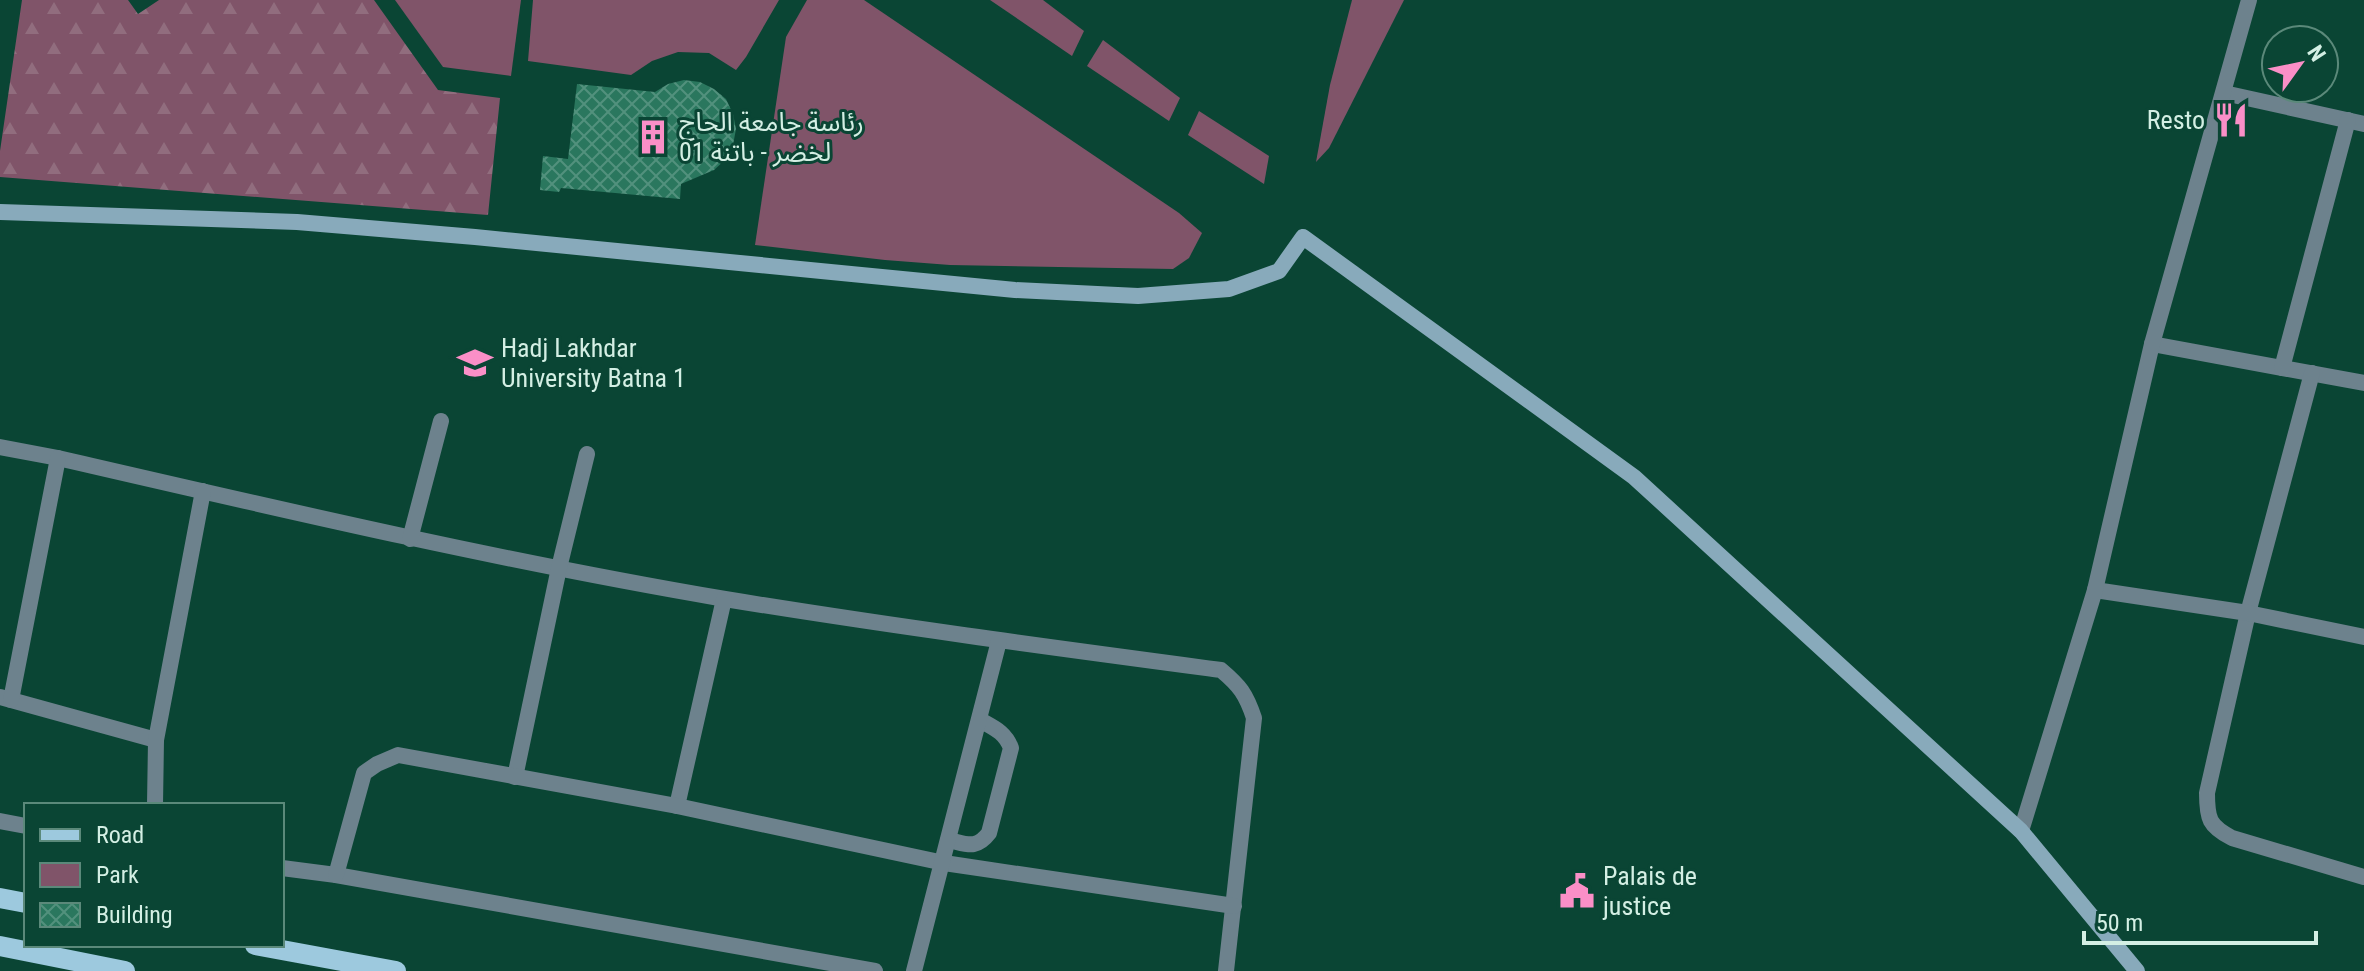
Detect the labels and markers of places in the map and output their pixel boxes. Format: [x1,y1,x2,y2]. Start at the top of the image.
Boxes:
restaurant icon: Resto [2212,101,2250,139]
place label: Resto [2147,105,2205,135]
place label: رئاسة جامعة الحاج لخضر - باتنة 01 [679,107,864,167]
building icon: رئاسة جامعة الحاج لخضر - باتنة 01 [634,118,672,156]
place label: Hadj Lakhdar University Batna 1 [501,333,686,393]
school or university icon: Hadj Lakhdar University Batna 1 [456,344,494,382]
place label: Palais de justice [1602,861,1697,921]
public building icon: Palais de justice [1558,872,1596,910]

